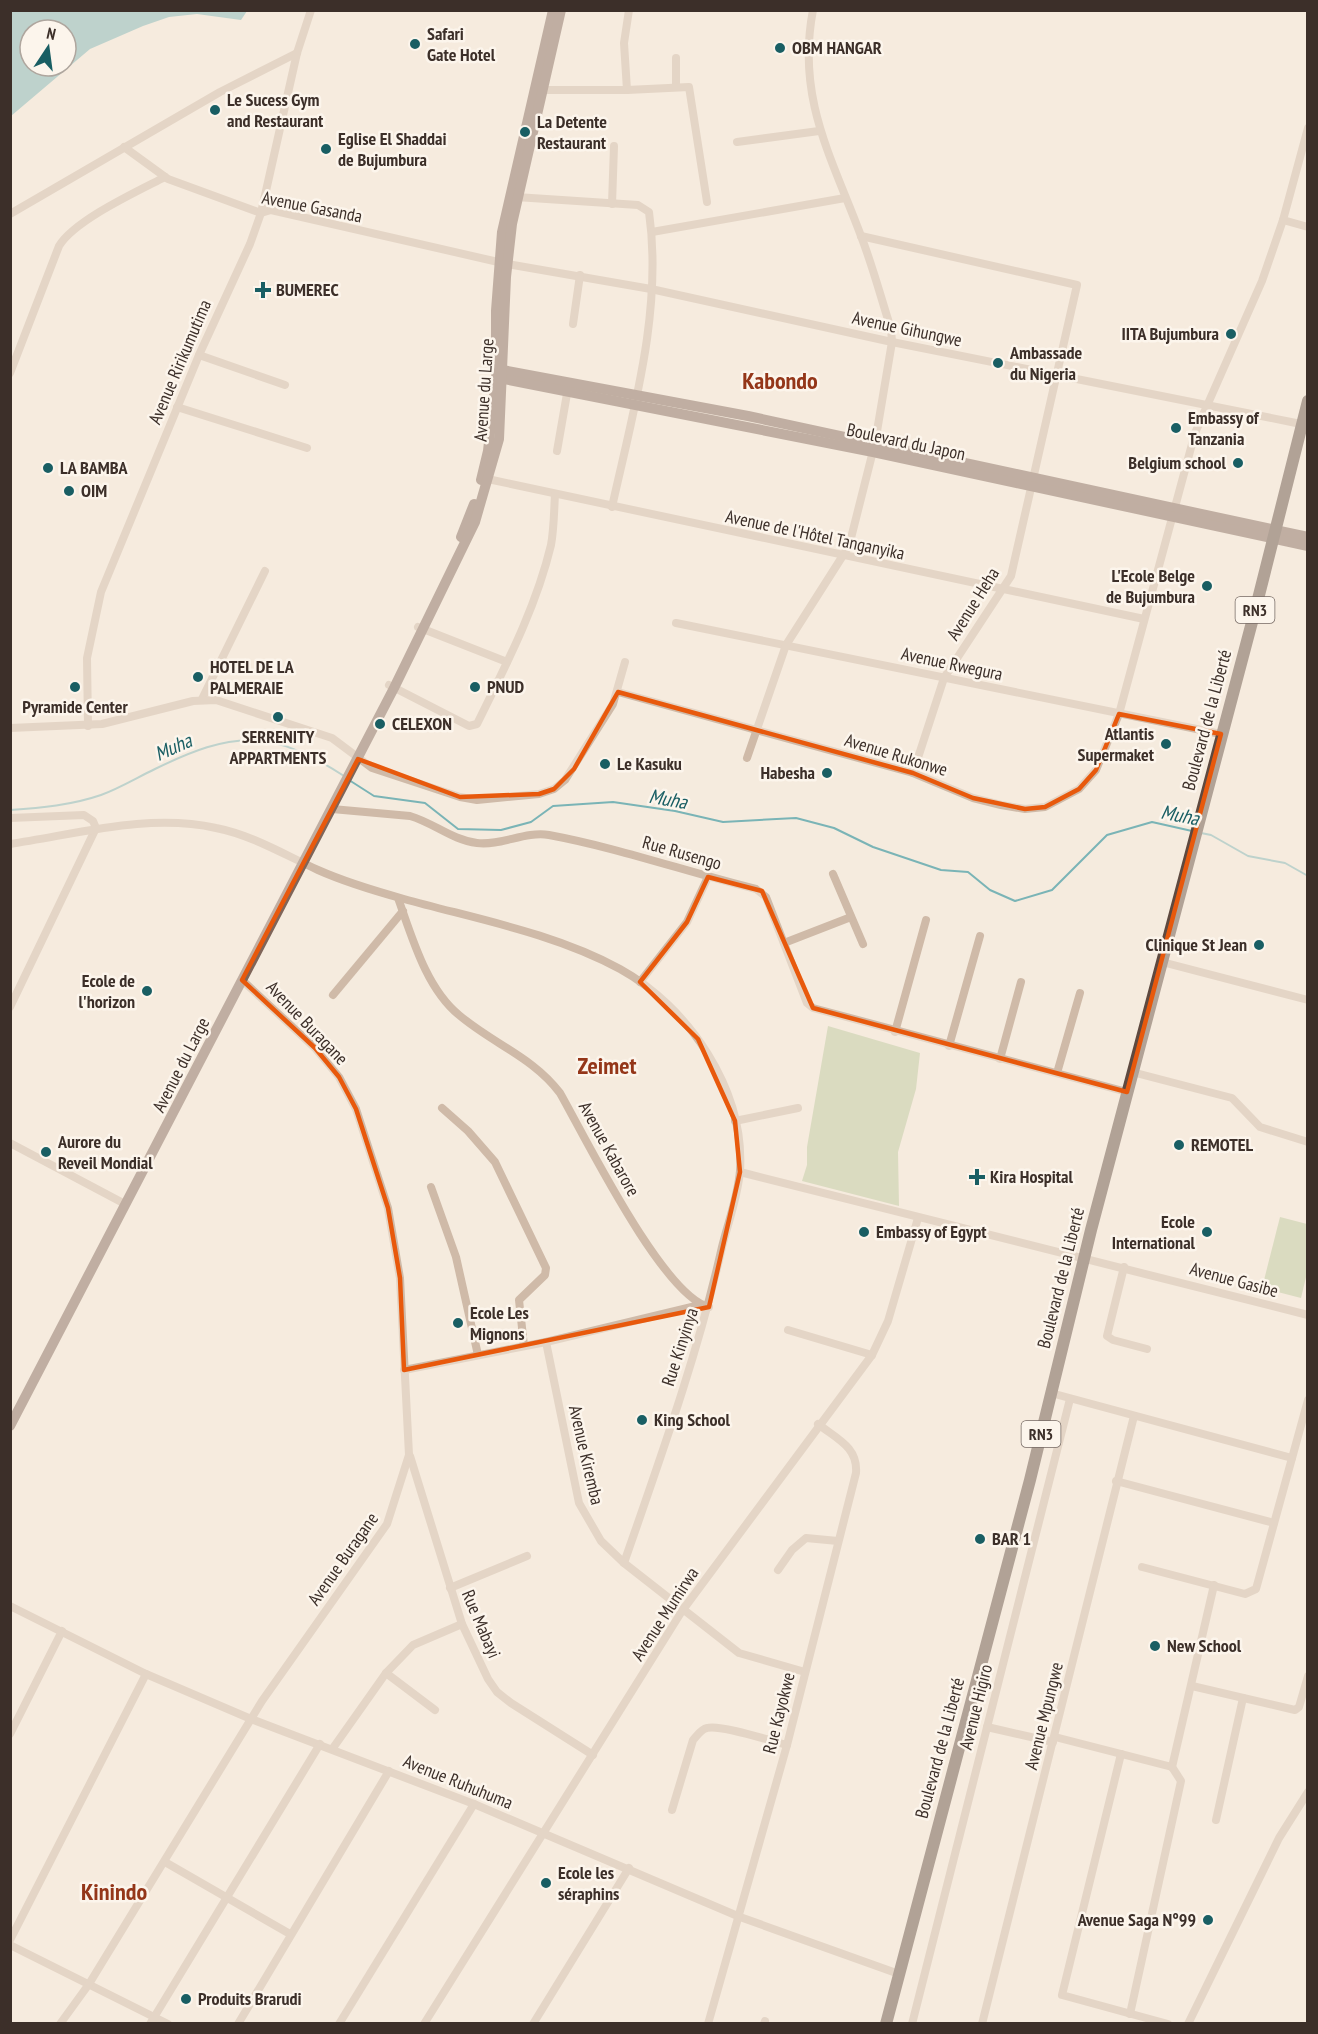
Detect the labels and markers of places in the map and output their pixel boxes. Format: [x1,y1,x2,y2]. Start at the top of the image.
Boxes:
place label: Safari Gate Hotel [427,22,496,66]
place label: OBM HANGAR [792,36,882,59]
marker: Safari Gate Hotel [408,37,422,51]
marker: OBM HANGAR [773,41,787,55]
place label: Le Sucess Gym and Restaurant [227,88,324,132]
marker: Le Sucess Gym and Restaurant [208,103,222,117]
place label: La Detente Restaurant [537,110,607,154]
marker: La Detente Restaurant [518,125,532,139]
place label: Eglise El Shaddai de Bujumbura [338,127,447,171]
marker: Eglise El Shaddai de Bujumbura [319,142,333,156]
place label: BUMEREC [276,278,339,301]
marker: BUMEREC [254,281,272,299]
place label: IITA Bujumbura [1121,322,1219,345]
marker: IITA Bujumbura [1224,327,1238,341]
place label: Ambassade du Nigeria [1009,341,1082,385]
marker: Ambassade du Nigeria [991,356,1005,370]
place label: Embassy of Tanzania [1188,406,1260,450]
marker: Embassy of Tanzania [1169,421,1183,435]
place label: Belgium school [1128,451,1227,474]
place label: LA BAMBA [60,456,128,479]
marker: Belgium school [1231,456,1245,470]
marker: LA BAMBA [41,461,55,475]
place label: OIM [81,479,107,502]
marker: OIM [62,484,76,498]
place label: L'Ecole Belge de Bujumbura [1106,564,1195,608]
marker: L'Ecole Belge de Bujumbura [1200,579,1214,593]
place label: HOTEL DE LA PALMERAIE [210,655,295,699]
marker: HOTEL DE LA PALMERAIE [191,670,205,684]
place label: PNUD [487,675,525,698]
marker: Pyramide Center [68,680,82,694]
marker: PNUD [468,680,482,694]
place label: Pyramide Center [22,695,128,718]
marker: SERRENITY APPARTMENTS [271,710,285,724]
place label: CELEXON [392,712,452,735]
marker: CELEXON [373,717,387,731]
place label: Atlantis Supermaket [1078,722,1155,766]
place label: SERRENITY APPARTMENTS [229,725,326,769]
marker: Atlantis Supermaket [1159,737,1173,751]
place label: Le Kasuku [617,752,682,775]
marker: Le Kasuku [598,757,612,771]
place label: Habesha [760,761,815,784]
marker: Habesha [820,766,834,780]
place label: Clinique St Jean [1146,933,1247,956]
marker: Clinique St Jean [1252,938,1266,952]
place label: Ecole de l'horizon [78,969,135,1013]
marker: Ecole de l'horizon [140,984,154,998]
place label: Aurore du Reveil Mondial [57,1130,153,1174]
place label: REMOTEL [1191,1133,1253,1156]
marker: REMOTEL [1172,1138,1186,1152]
marker: Aurore du Reveil Mondial [39,1145,53,1159]
place label: Kira Hospital [990,1165,1073,1188]
marker: Kira Hospital [968,1168,986,1186]
place label: Ecole International [1112,1210,1196,1254]
place label: Embassy of Egypt [876,1220,987,1243]
marker: Embassy of Egypt [857,1225,871,1239]
marker: Ecole International [1200,1225,1214,1239]
place label: Ecole Les Mignons [470,1301,529,1345]
marker: Ecole Les Mignons [451,1316,465,1330]
place label: King School [654,1408,730,1431]
marker: King School [635,1413,649,1427]
place label: BAR 1 [992,1527,1031,1550]
marker: BAR 1 [973,1532,987,1546]
place label: New School [1167,1634,1242,1657]
marker: New School [1148,1639,1162,1653]
place label: Ecole les séraphins [558,1861,619,1905]
marker: Ecole les séraphins [539,1876,553,1890]
place label: Avenue Saga N°99 [1077,1908,1196,1931]
marker: Avenue Saga N°99 [1201,1913,1215,1927]
place label: Produits Brarudi [198,1987,302,2010]
marker: Produits Brarudi [179,1992,193,2006]

